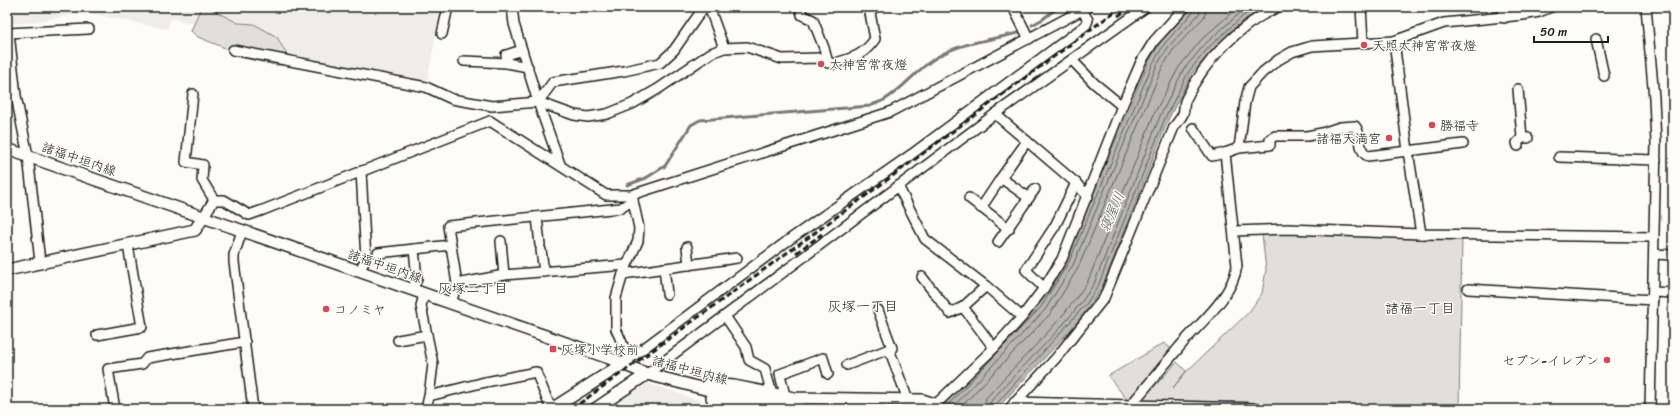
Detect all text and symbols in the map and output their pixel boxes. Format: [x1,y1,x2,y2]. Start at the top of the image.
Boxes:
scale bar [1534,18,1608,44]
text: 50 m [1540,21,1567,43]
place label: 天照太神宮常夜燈 [1372,34,1476,57]
marker: 天照太神宮常夜燈 [1359,40,1369,50]
place label: 太神宮常夜燈 [829,53,907,76]
marker: 太神宮常夜燈 [816,59,826,69]
place label: 勝福寺 [1440,114,1479,137]
marker: 勝福寺 [1427,120,1437,130]
place label: 諸福天満宮 [1316,127,1381,150]
marker: 諸福天満宮 [1384,133,1394,143]
street label: 諸福中垣内線 [38,135,121,183]
water label: 寝屋川 [1092,188,1132,236]
street label: 諸福中垣内線 [344,242,427,290]
district label: 灰塚二丁目 [438,276,508,301]
district label: 灰塚一丁目 [828,294,898,319]
district label: 諸福一丁目 [1385,296,1455,321]
place label: コノミヤ [334,298,386,321]
marker: コノミヤ [321,304,331,314]
place label: 灰塚小学校前 [561,338,639,361]
marker: 灰塚小学校前 [548,344,558,354]
street label: 諸福中垣内線 [649,349,732,391]
place label: セブン-イレブン [1502,349,1599,372]
marker: セブン-イレブン [1602,355,1612,365]

